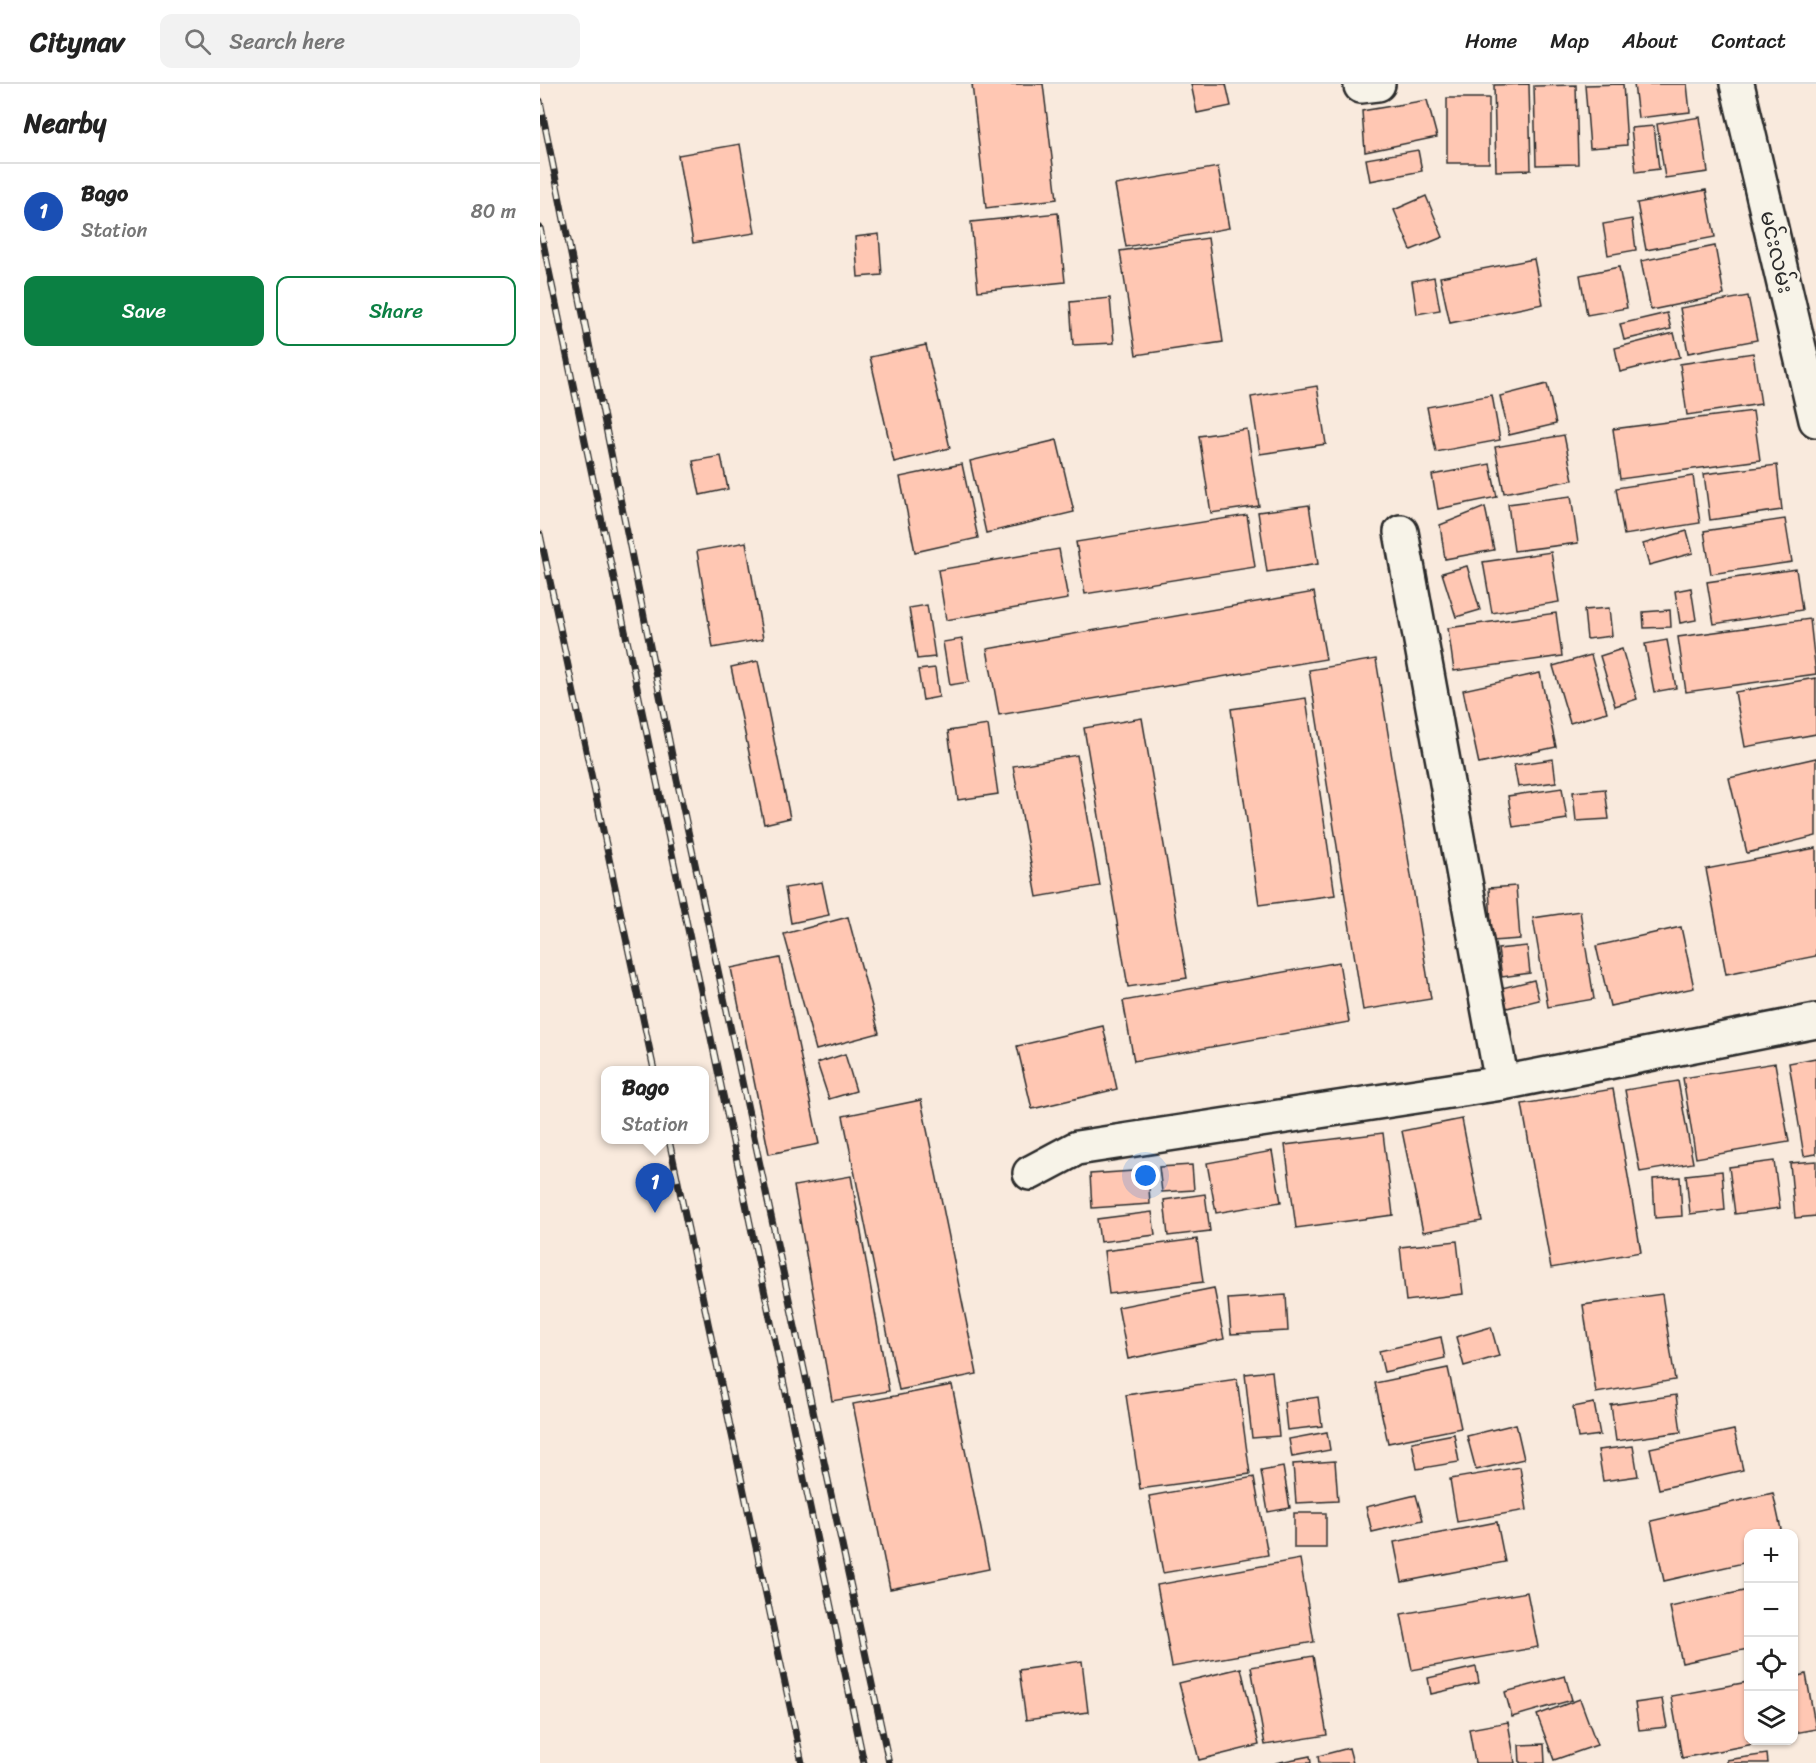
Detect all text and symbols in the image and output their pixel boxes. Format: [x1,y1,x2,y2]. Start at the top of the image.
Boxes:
search box [160,14,580,68]
text: Citynav [30,17,124,66]
text: Search here [229,22,345,61]
text: Home [1465,22,1517,60]
text: Map [1550,22,1589,60]
text: About [1622,22,1679,60]
text: Contact [1712,22,1786,60]
icon: search [181,25,214,58]
text: Nearby [24,100,106,146]
text: Bago [81,174,128,213]
text: 1 [39,194,48,229]
text: 80 m [471,194,516,229]
street label: မင်းလမ်း [1749,207,1805,297]
text: Station [81,213,147,248]
button: Save [24,276,264,346]
button: Share [276,276,516,346]
popup [601,1066,709,1144]
text: Bago [622,1068,669,1107]
text: Station [622,1107,688,1142]
your location [1131,1161,1160,1190]
pin: 1 [636,1164,674,1213]
map controls [1744,1529,1798,1745]
button: + [1744,1529,1798,1583]
button: − [1744,1583,1798,1637]
button: locate [1744,1637,1798,1691]
button: layers [1744,1691,1798,1745]

